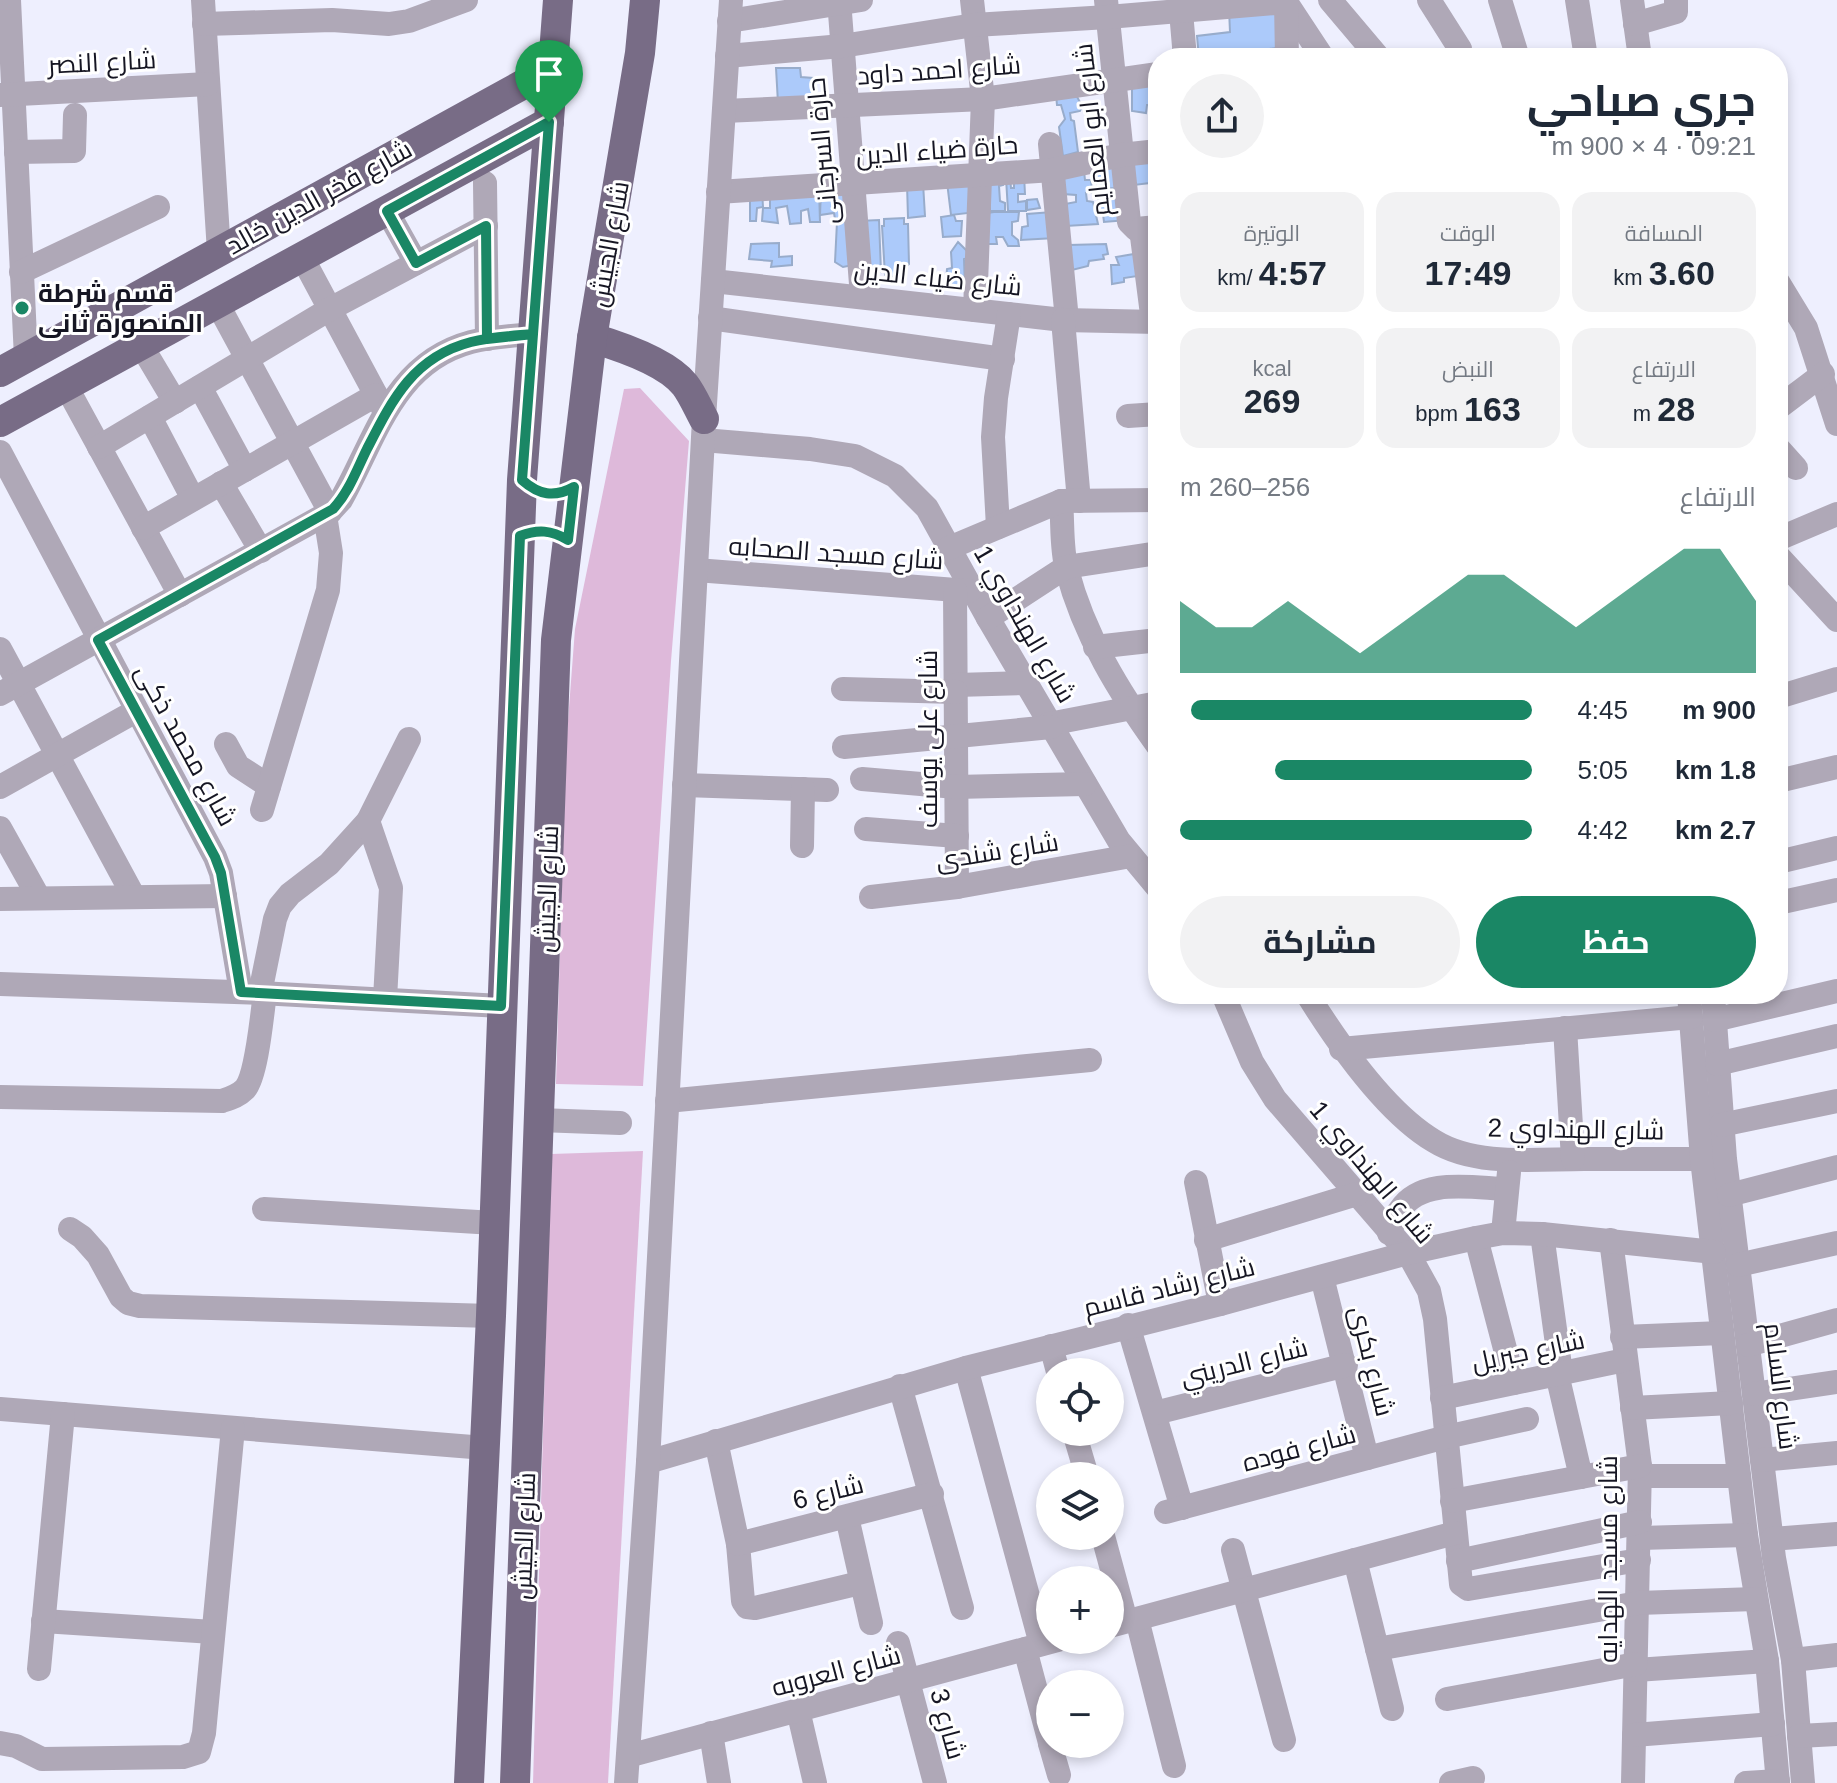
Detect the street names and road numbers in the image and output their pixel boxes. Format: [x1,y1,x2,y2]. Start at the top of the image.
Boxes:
street label: شارع ابو العمايم [1068,42,1119,218]
street label: شارع النصر [45,44,157,82]
street label: شارع احمد داود [856,49,1022,93]
street label: حارة السرجانى [801,76,844,226]
street label: حارة ضياء الدين [855,129,1019,172]
street label: شارع فخر الدين خالد [221,134,418,262]
street label: شارع الجيش [583,179,637,310]
street label: شارع ضياء الدين [852,254,1023,304]
street label: شارع مسجد الصحابه [728,531,944,577]
street label: شارع الهنداوي 1 [964,540,1082,710]
street label: شارع على يوسف [913,650,945,828]
street label: شارع محمد ذكى [127,659,243,832]
street label: شارع الجيش [530,825,566,953]
street label: شارع شندى [933,826,1061,877]
street label: شارع الهنداوي 1 [1300,1095,1440,1253]
street label: شارع الهنداوي 2 [1487,1112,1665,1151]
street label: شارع رشاد قاسم [1080,1251,1258,1326]
street label: شارع بكرى [1342,1303,1400,1420]
street label: شارع السلام [1755,1321,1804,1452]
street label: شارع جبريل [1469,1324,1588,1380]
street label: شارع الدريني [1177,1332,1312,1398]
street label: شارع فوده [1239,1418,1359,1479]
street label: شارع مسجد الهدايه [1593,1455,1625,1663]
street label: شارع 6 [789,1469,867,1517]
street label: شارع الجيش [507,1472,543,1600]
street label: شارع العروبه [768,1639,904,1705]
street label: شارع 3 [922,1685,972,1763]

